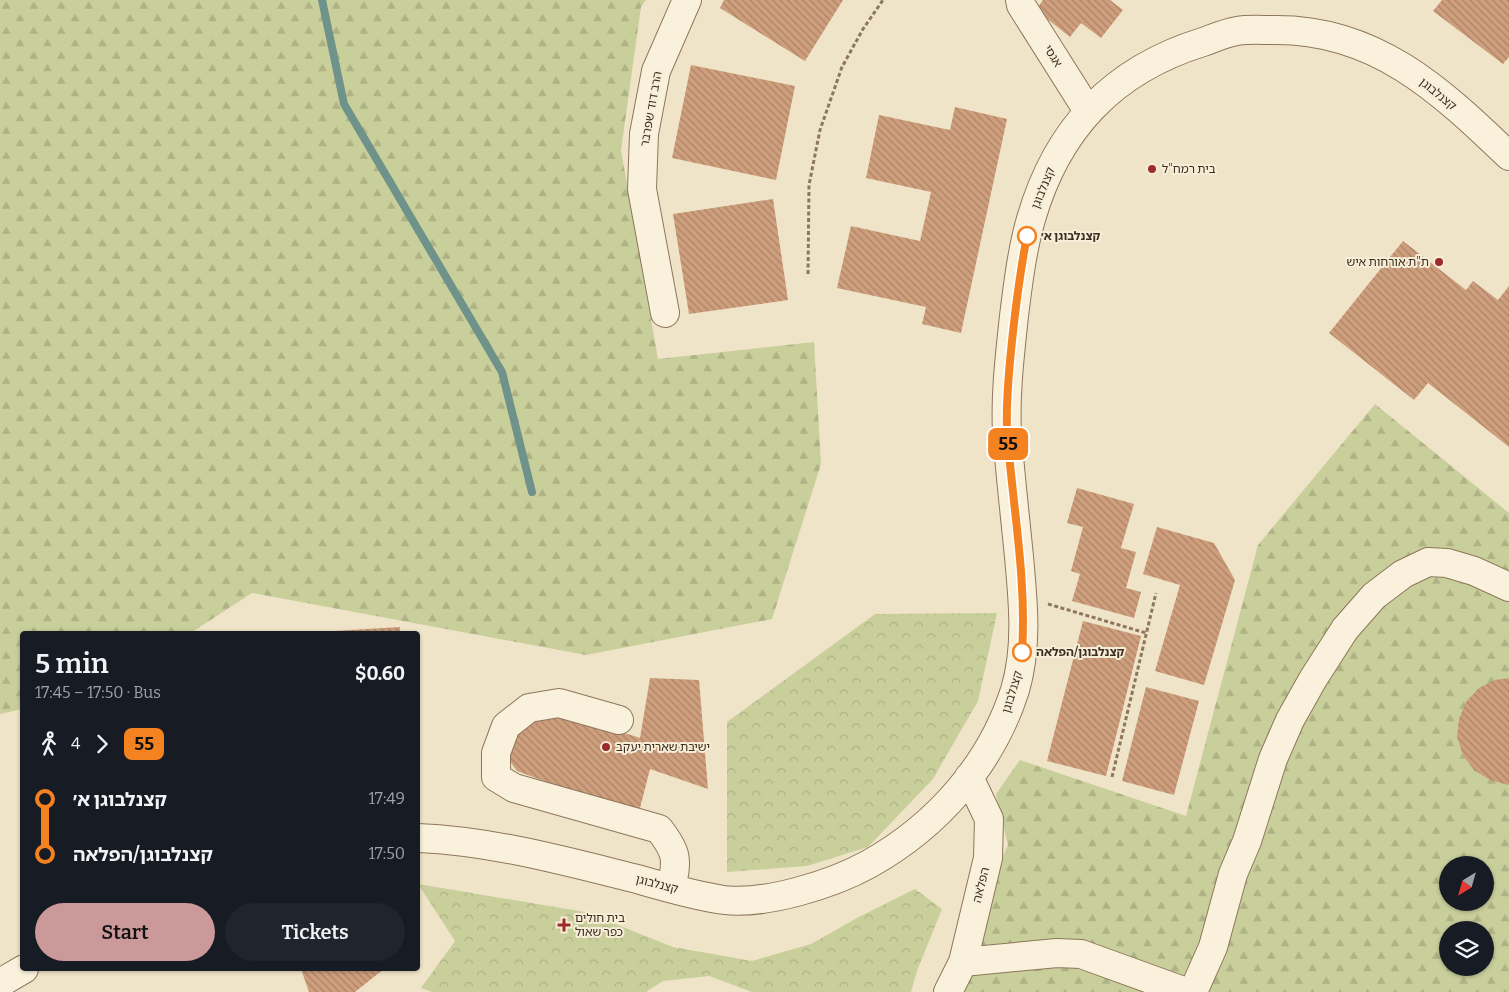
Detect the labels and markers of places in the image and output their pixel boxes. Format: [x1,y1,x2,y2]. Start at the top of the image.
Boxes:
place label: בית רמח"ל [1162,162,1216,176]
marker: בית רמח"ל [1146,163,1158,175]
marker: קצנלבוגן א׳ [1017,226,1037,246]
place label: קצנלבוגן א׳ [1041,229,1100,243]
place label: ת"ת אורחות איש [1346,255,1429,269]
marker: ת"ת אורחות איש [1433,256,1445,268]
marker: קצנלבוגן/הפלאה [1012,642,1032,662]
place label: קצנלבוגן/הפלאה [1036,645,1125,659]
place label: ישיבת שארית יעקב [616,740,710,754]
marker: ישיבת שארית יעקב [600,741,612,753]
place label: בית חולים כפר שאול [575,911,625,939]
marker: בית חולים כפר שאול [557,918,571,932]

